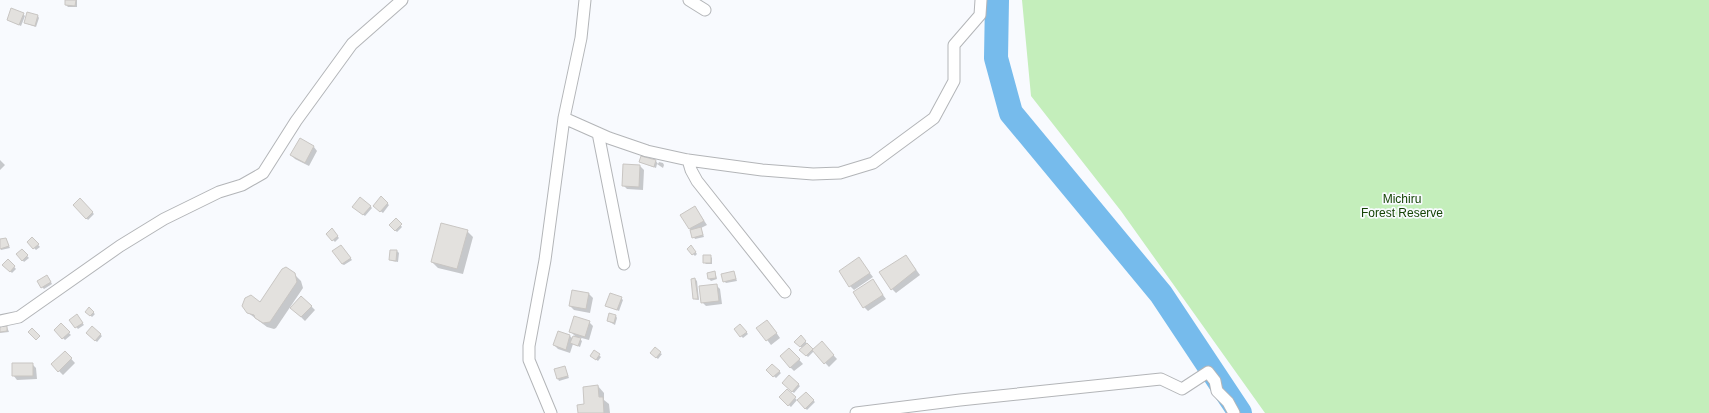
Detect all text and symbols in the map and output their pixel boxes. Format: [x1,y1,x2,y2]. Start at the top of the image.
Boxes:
park label: Michiru Forest Reserve [1361,192,1443,220]

